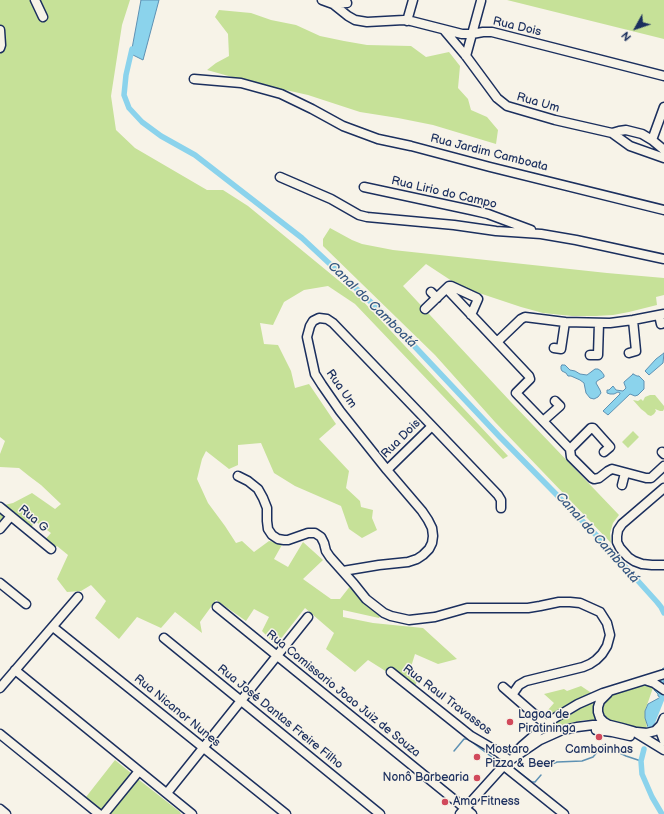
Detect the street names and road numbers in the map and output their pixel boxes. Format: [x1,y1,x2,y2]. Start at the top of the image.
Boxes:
street label: Rua Dois [491,14,543,40]
street label: Rua Um [515,90,561,116]
street label: Rua Jardim Camboata [429,131,549,175]
street label: Rua Lirio do Campo [390,174,498,212]
street label: Rua Um [322,367,360,411]
street label: Rua Dois [378,416,424,462]
street label: Rua G [15,502,51,536]
street label: Rua Comissario Joao Juiz de Souza [263,627,423,761]
street label: Rua José Dantas Freire Filho [214,662,346,772]
street label: Rua Raul Travassos [400,662,494,738]
street label: Rua Nicanor Nunes [131,672,223,750]

